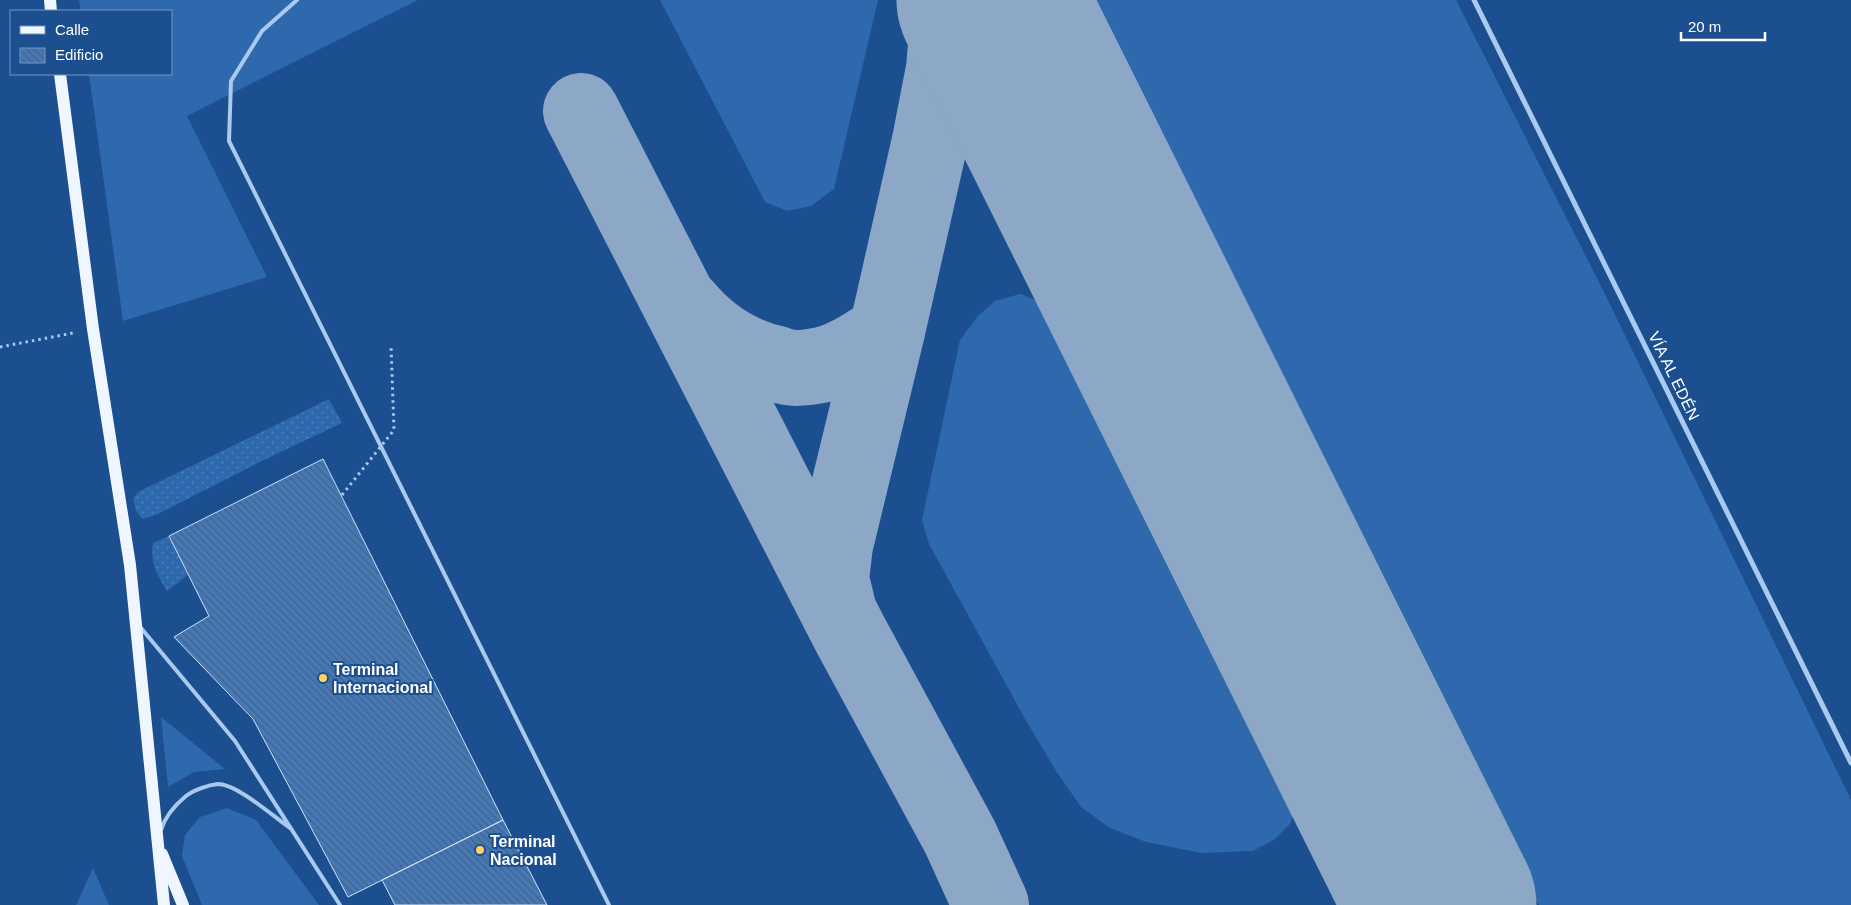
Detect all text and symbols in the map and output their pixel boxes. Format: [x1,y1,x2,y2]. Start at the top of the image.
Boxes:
legend [10,10,172,75]
scale bar [1681,10,1765,42]
text: 20 m [1688,18,1721,35]
text: Calle [55,21,89,38]
text: Edificio [55,46,103,63]
street label: VÍA AL EDÉN [1645,329,1704,423]
place label: Terminal Internacional [333,661,433,696]
marker: Terminal Internacional [317,672,329,684]
place label: Terminal Nacional [490,833,557,868]
marker: Terminal Nacional [474,844,486,856]

